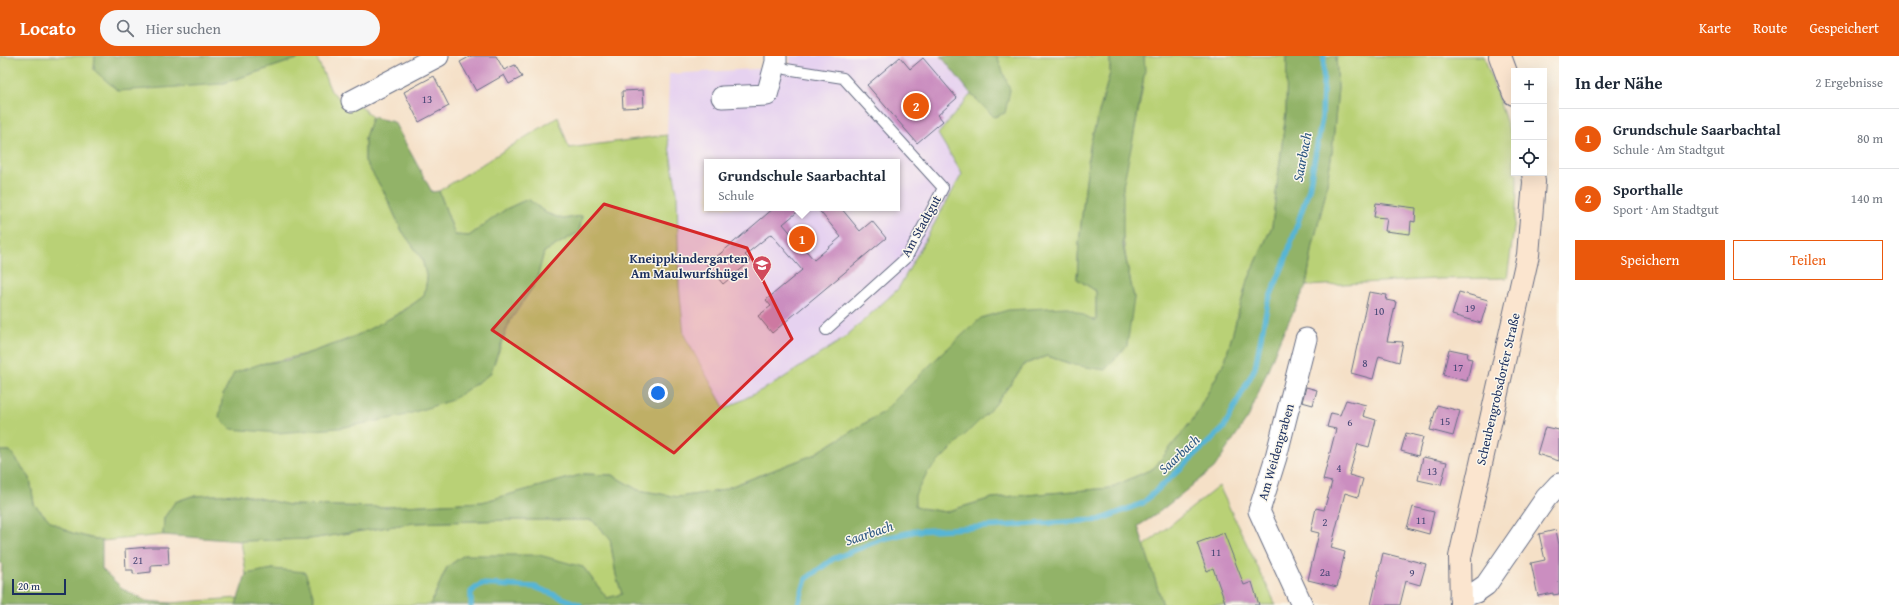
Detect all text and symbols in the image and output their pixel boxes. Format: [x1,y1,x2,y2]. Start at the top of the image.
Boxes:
search box [100,10,380,46]
text: Locato [20,14,76,42]
icon: search [114,17,136,39]
text: Hier suchen [146,18,221,39]
text: Karte [1699,18,1731,38]
text: Route [1753,18,1787,38]
text: Gespeichert [1809,18,1879,38]
map controls [1511,68,1547,176]
button: + [1511,68,1547,104]
text: In der Nähe [1575,70,1663,95]
text: 2 Ergebnisse [1815,73,1883,92]
house number: 13 [422,91,432,107]
pin: 2 [903,91,929,121]
button: − [1511,104,1547,140]
text: Grundschule Saarbachtal [1613,119,1781,140]
text: 1 [1585,129,1591,148]
text: 80 m [1857,129,1883,148]
water label: Saarbach [1287,131,1317,183]
button: locate [1511,140,1547,176]
text: Schule · Am Stadtgut [1613,140,1725,159]
popup [704,159,900,211]
text: Grundschule Saarbachtal [718,165,886,186]
text: Sporthalle [1613,179,1683,200]
text: Schule [718,186,754,205]
text: 2 [1585,189,1591,208]
text: 140 m [1851,189,1883,208]
street label: Am Stadtgut [896,191,946,260]
text: Sport · Am Stadtgut [1613,200,1719,219]
pin: 1 [789,224,815,254]
button: Speichern [1575,240,1725,280]
button: Teilen [1733,240,1883,280]
place label: Kneippkindergarten Am Maulwurfshügel [630,249,748,283]
school or university icon: Kneippkindergarten Am Maulwurfshügel [751,254,773,282]
house number: 19 [1465,300,1475,316]
house number: 10 [1374,303,1384,319]
street label: Scheubengrobsdorfer Straße [1471,311,1525,467]
house number: 8 [1362,355,1368,371]
house number: 17 [1453,359,1463,375]
your location [648,383,668,403]
street label: Am Weidengraben [1253,401,1299,503]
house number: 15 [1440,413,1450,429]
house number: 6 [1347,414,1353,430]
water label: Saarbach [1154,430,1204,478]
house number: 4 [1336,460,1342,476]
house number: 13 [1427,463,1437,479]
house number: 11 [1416,512,1426,528]
house number: 2 [1322,514,1328,530]
water label: Saarbach [842,515,896,551]
house number: 11 [1211,544,1221,560]
house number: 21 [133,552,143,568]
house number: 2a [1320,564,1331,580]
house number: 9 [1409,565,1415,581]
scale bar [12,577,66,596]
text: 20 m [18,578,40,594]

